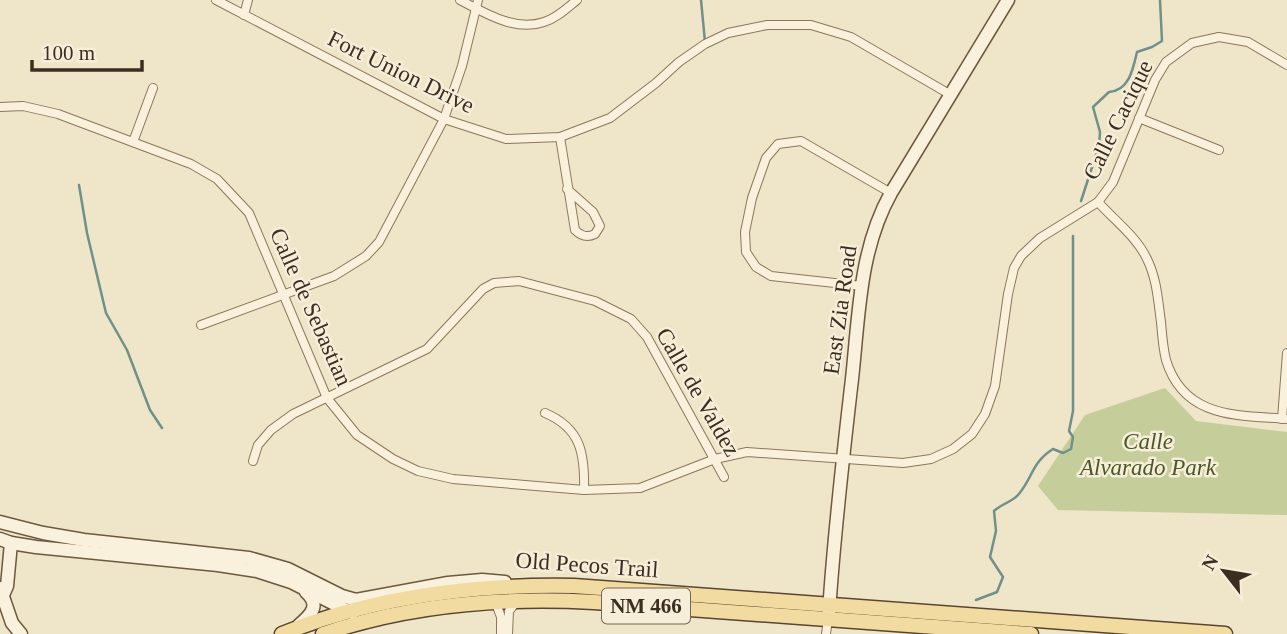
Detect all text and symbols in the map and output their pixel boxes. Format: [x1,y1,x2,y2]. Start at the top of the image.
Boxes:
street label: Fort Union Drive [324,26,478,118]
scale bar [32,28,142,72]
text: 100 m [42,41,95,65]
street label: Calle Cacique [1078,56,1158,184]
street label: Calle de Sebastian [265,224,357,390]
street label: East Zia Road [819,243,862,376]
street label: Calle de Valdez [651,323,745,461]
park label: Calle Alvarado Park [1078,429,1217,480]
north arrow [1189,536,1259,606]
street label: Old Pecos Trail [515,548,659,582]
text: N [1197,551,1223,574]
road number: NM 466 [602,588,690,624]

